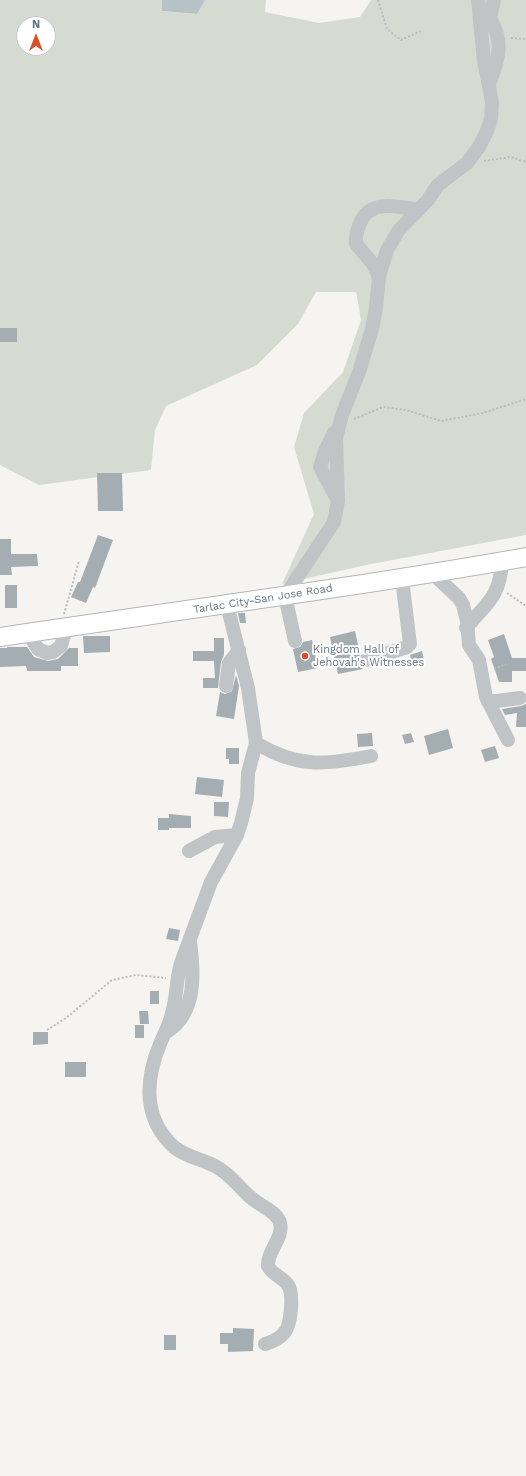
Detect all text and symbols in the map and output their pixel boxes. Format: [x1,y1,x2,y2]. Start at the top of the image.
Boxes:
north arrow [16,16,56,56]
text: N [32,18,40,31]
street label: Tarlac City-San Jose Road [192,581,334,617]
place label: Kingdom Hall of Jehovah's Witnesses [313,643,424,669]
marker: Kingdom Hall of Jehovah's Witnesses [300,651,310,661]

